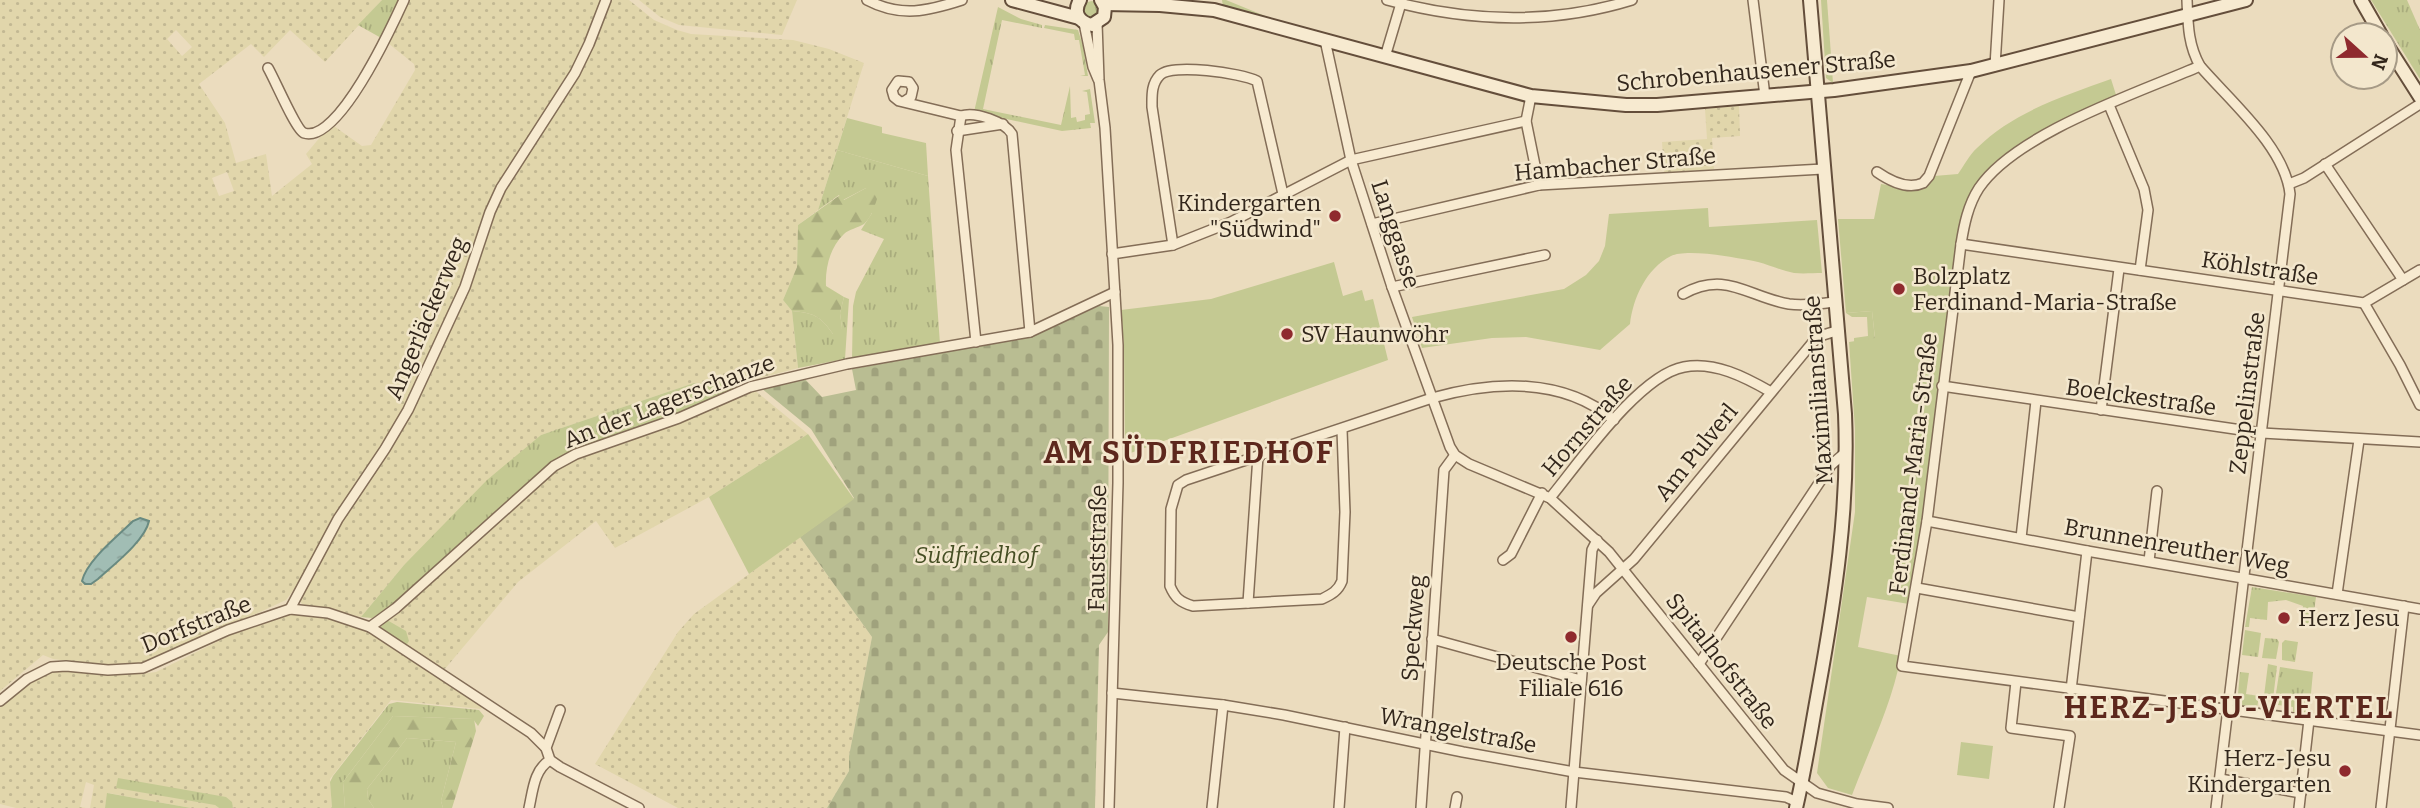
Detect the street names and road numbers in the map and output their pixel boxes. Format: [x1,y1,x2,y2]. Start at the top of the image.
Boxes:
street label: Schrobenhausener Straße [1615,45,1897,97]
street label: Hambacher Straße [1513,141,1717,187]
street label: Langgasse [1365,176,1427,292]
street label: Angerläckerweg [379,232,473,404]
street label: Köhlstraße [2199,245,2321,291]
street label: Maximilianstraße [1797,294,1839,486]
street label: Zeppelinstraße [2223,310,2271,476]
street label: Ferdinand-Maria-Straße [1883,331,1943,597]
street label: An der Lagerschanze [560,348,778,454]
street label: Hornstraße [1536,370,1638,482]
street label: Boelckestraße [2064,373,2218,421]
street label: Am Pulverl [1648,397,1744,506]
street label: Fauststraße [1082,484,1112,612]
street label: Brunnenreuther Weg [2062,512,2292,580]
street label: Speckweg [1395,574,1431,682]
street label: Spitalhofstraße [1660,587,1784,735]
street label: Dorfstraße [137,589,255,659]
street label: Wrangelstraße [1377,701,1539,759]

